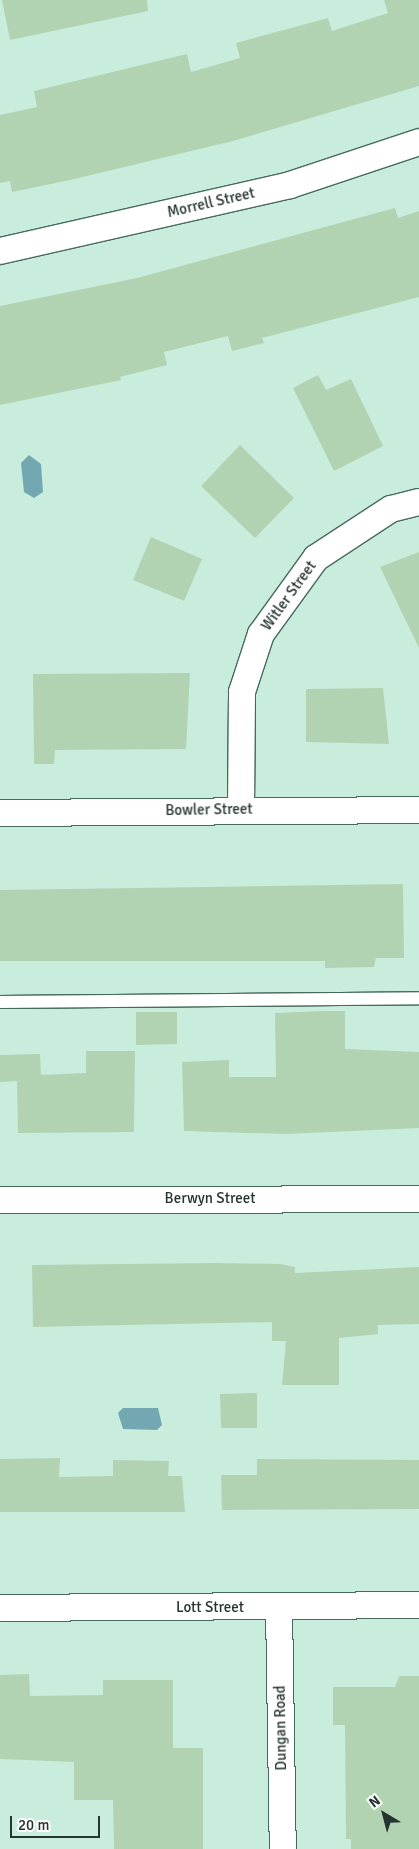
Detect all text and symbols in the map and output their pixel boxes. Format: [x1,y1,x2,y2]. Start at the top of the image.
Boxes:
street label: Morrell Street [166,184,256,222]
street label: Witler Street [258,558,320,634]
street label: Bowler Street [165,800,253,820]
street label: Berwyn Street [165,1190,255,1208]
street label: Lott Street [176,1599,244,1617]
street label: Dungan Road [271,1685,291,1771]
north arrow [359,1789,409,1839]
text: N [366,1792,384,1811]
scale bar [12,1806,102,1838]
text: 20 m [18,1816,49,1834]

